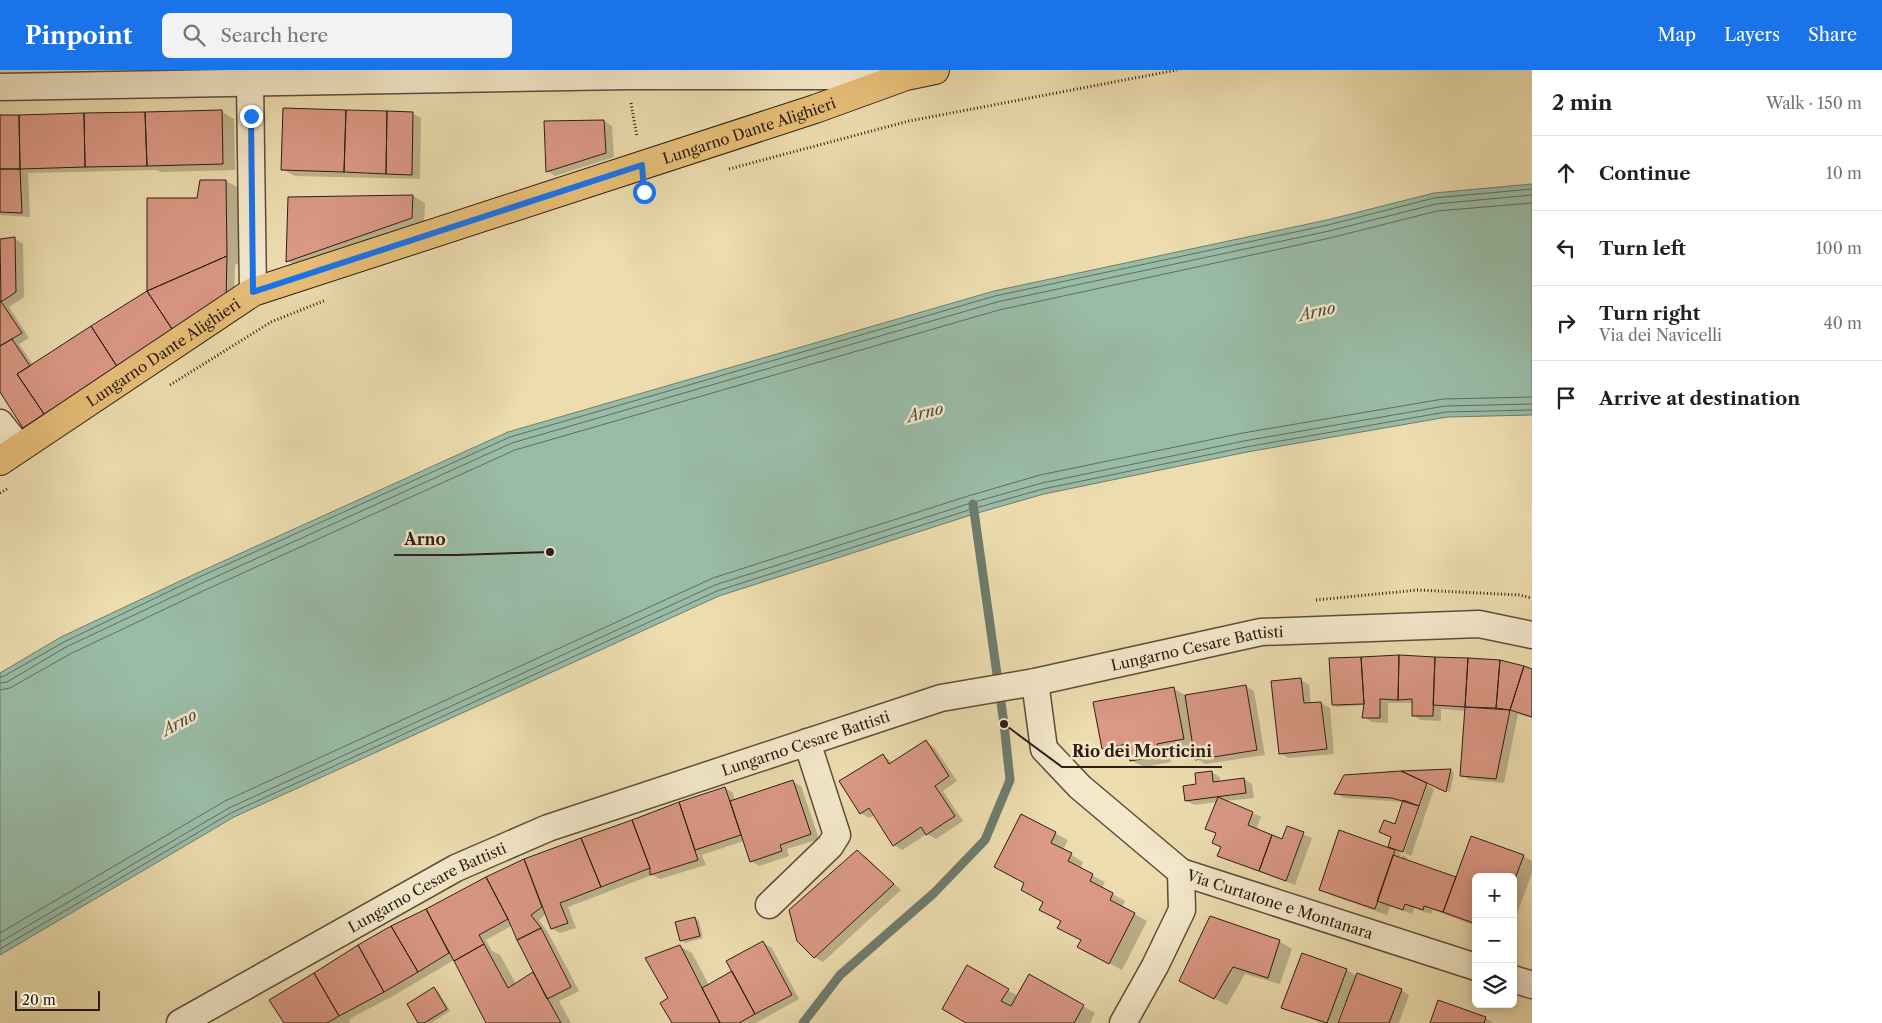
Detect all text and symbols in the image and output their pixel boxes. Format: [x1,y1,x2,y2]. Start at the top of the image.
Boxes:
search box [162,13,512,58]
text: Pinpoint [25,21,132,50]
icon: search [180,21,208,49]
text: Search here [220,24,328,47]
text: Map [1658,24,1696,46]
text: Layers [1724,24,1780,46]
text: Share [1808,24,1857,46]
text: 2 min [1552,90,1612,115]
street label: Lungarno Dante Alighieri [660,93,839,168]
text: Walk · 150 m [1766,93,1862,113]
route end [240,105,263,128]
icon: ahead [1552,159,1580,187]
text: Continue [1599,162,1691,185]
text: 10 m [1826,163,1862,183]
route start [633,181,656,204]
icon: left [1552,234,1580,262]
text: Turn left [1599,237,1686,260]
text: 100 m [1816,238,1862,258]
street label: Lungarno Dante Alighieri [82,294,244,410]
water label: Arno [1294,297,1337,326]
text: Turn right [1599,302,1700,325]
icon: right [1552,309,1580,337]
text: 40 m [1823,313,1862,333]
text: Via dei Navicelli [1599,325,1722,345]
icon: arrive [1552,384,1580,412]
text: Arrive at destination [1599,387,1800,410]
water label: Arno [902,398,946,427]
callout: Arno [394,524,456,555]
text: Arno [403,529,446,549]
street label: Lungarno Cesare Battisti [1109,622,1284,674]
water label: Arno [155,704,200,741]
street label: Lungarno Cesare Battisti [719,706,892,780]
callout: Rio dei Morticini [1062,736,1222,767]
text: Rio dei Morticini [1072,741,1212,761]
street label: Lungarno Cesare Battisti [344,838,509,936]
street label: Via Curtatone e Montanara [1184,865,1376,943]
map controls [1472,873,1517,1008]
button: + [1472,873,1517,918]
button: − [1472,918,1517,963]
button: layers [1472,963,1517,1008]
scale bar [15,988,100,1011]
text: 20 m [22,991,56,1009]

